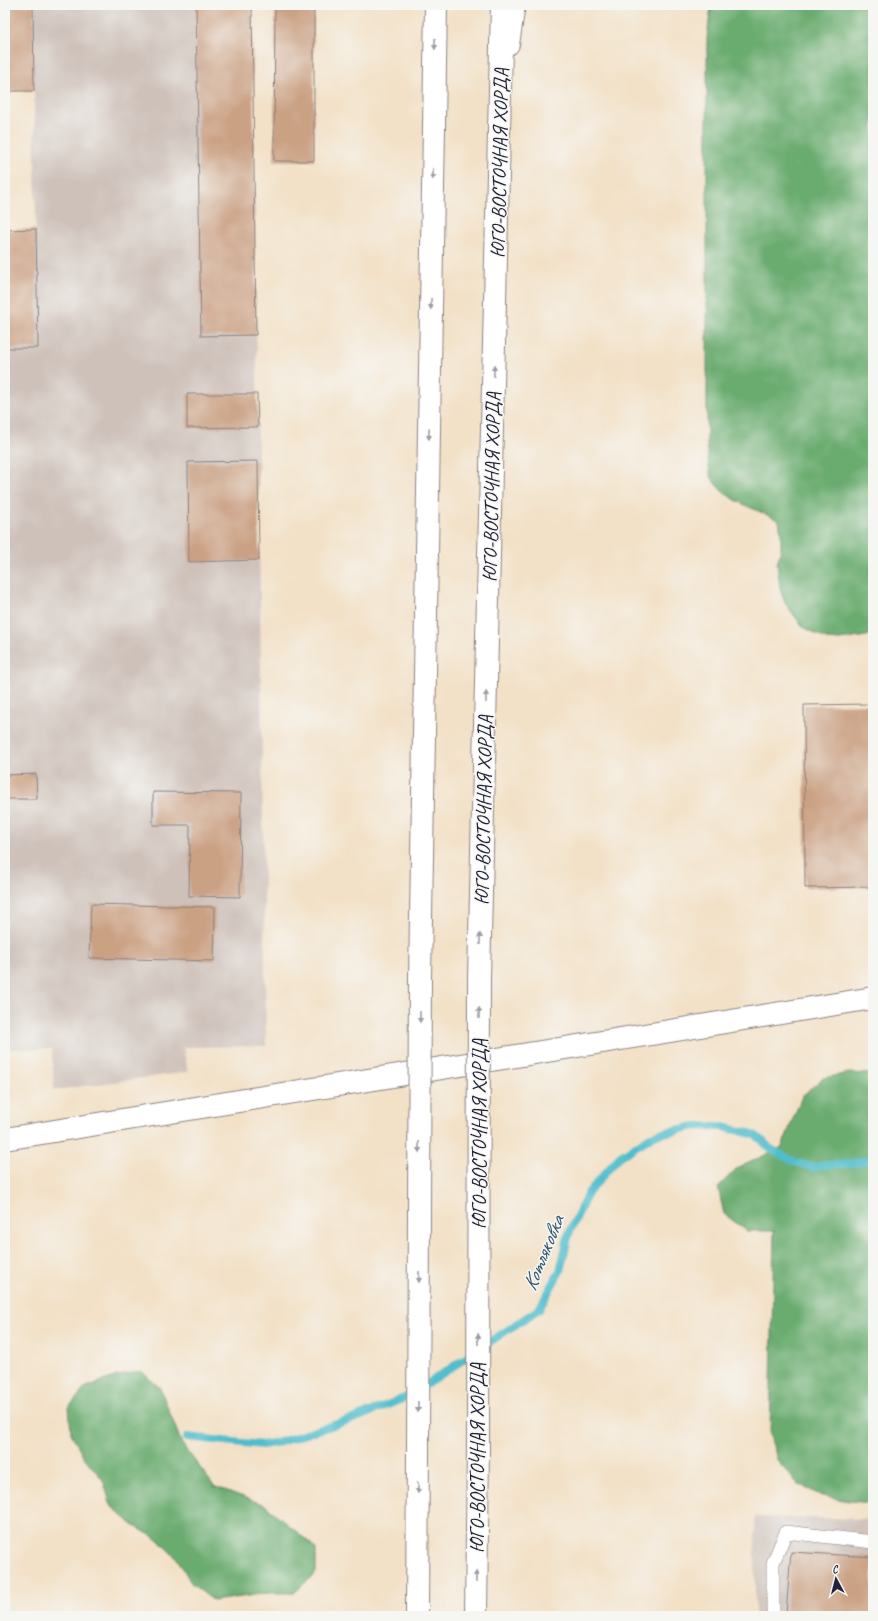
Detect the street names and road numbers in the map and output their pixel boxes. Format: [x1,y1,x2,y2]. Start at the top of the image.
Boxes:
street label: ЮГО-ВОСТОЧНАЯ ХОРДА [485,67,514,258]
street label: ЮГО-ВОСТОЧНАЯ ХОРДА [477,391,506,582]
street label: ЮГО-ВОСТОЧНАЯ ХОРДА [469,714,498,905]
street label: ЮГО-ВОСТОЧНАЯ ХОРДА [467,1038,492,1229]
street label: ЮГО-ВОСТОЧНАЯ ХОРДА [465,1362,490,1553]

